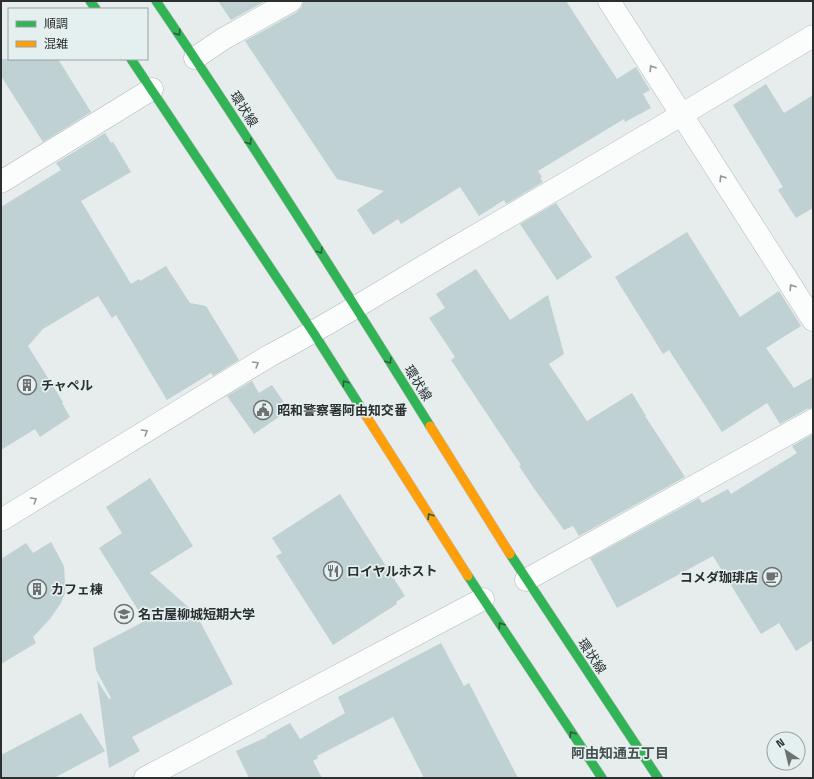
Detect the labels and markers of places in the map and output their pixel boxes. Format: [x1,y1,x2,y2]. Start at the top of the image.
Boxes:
building icon: チャペル [16,374,38,396]
place label: チャペル [41,377,93,394]
public building icon: 昭和警察署阿由知交番 [252,399,274,421]
place label: 昭和警察署阿由知交番 [277,402,407,419]
restaurant icon: ロイヤルホスト [322,560,344,582]
place label: ロイヤルホスト [347,563,438,580]
cafe icon: コメダ珈琲店 [761,566,783,588]
place label: コメダ珈琲店 [680,569,758,586]
building icon: カフェ棟 [26,578,48,600]
place label: カフェ棟 [51,581,103,598]
school or university icon: 名古屋柳城短期大学 [113,603,135,625]
place label: 名古屋柳城短期大学 [138,606,255,623]

